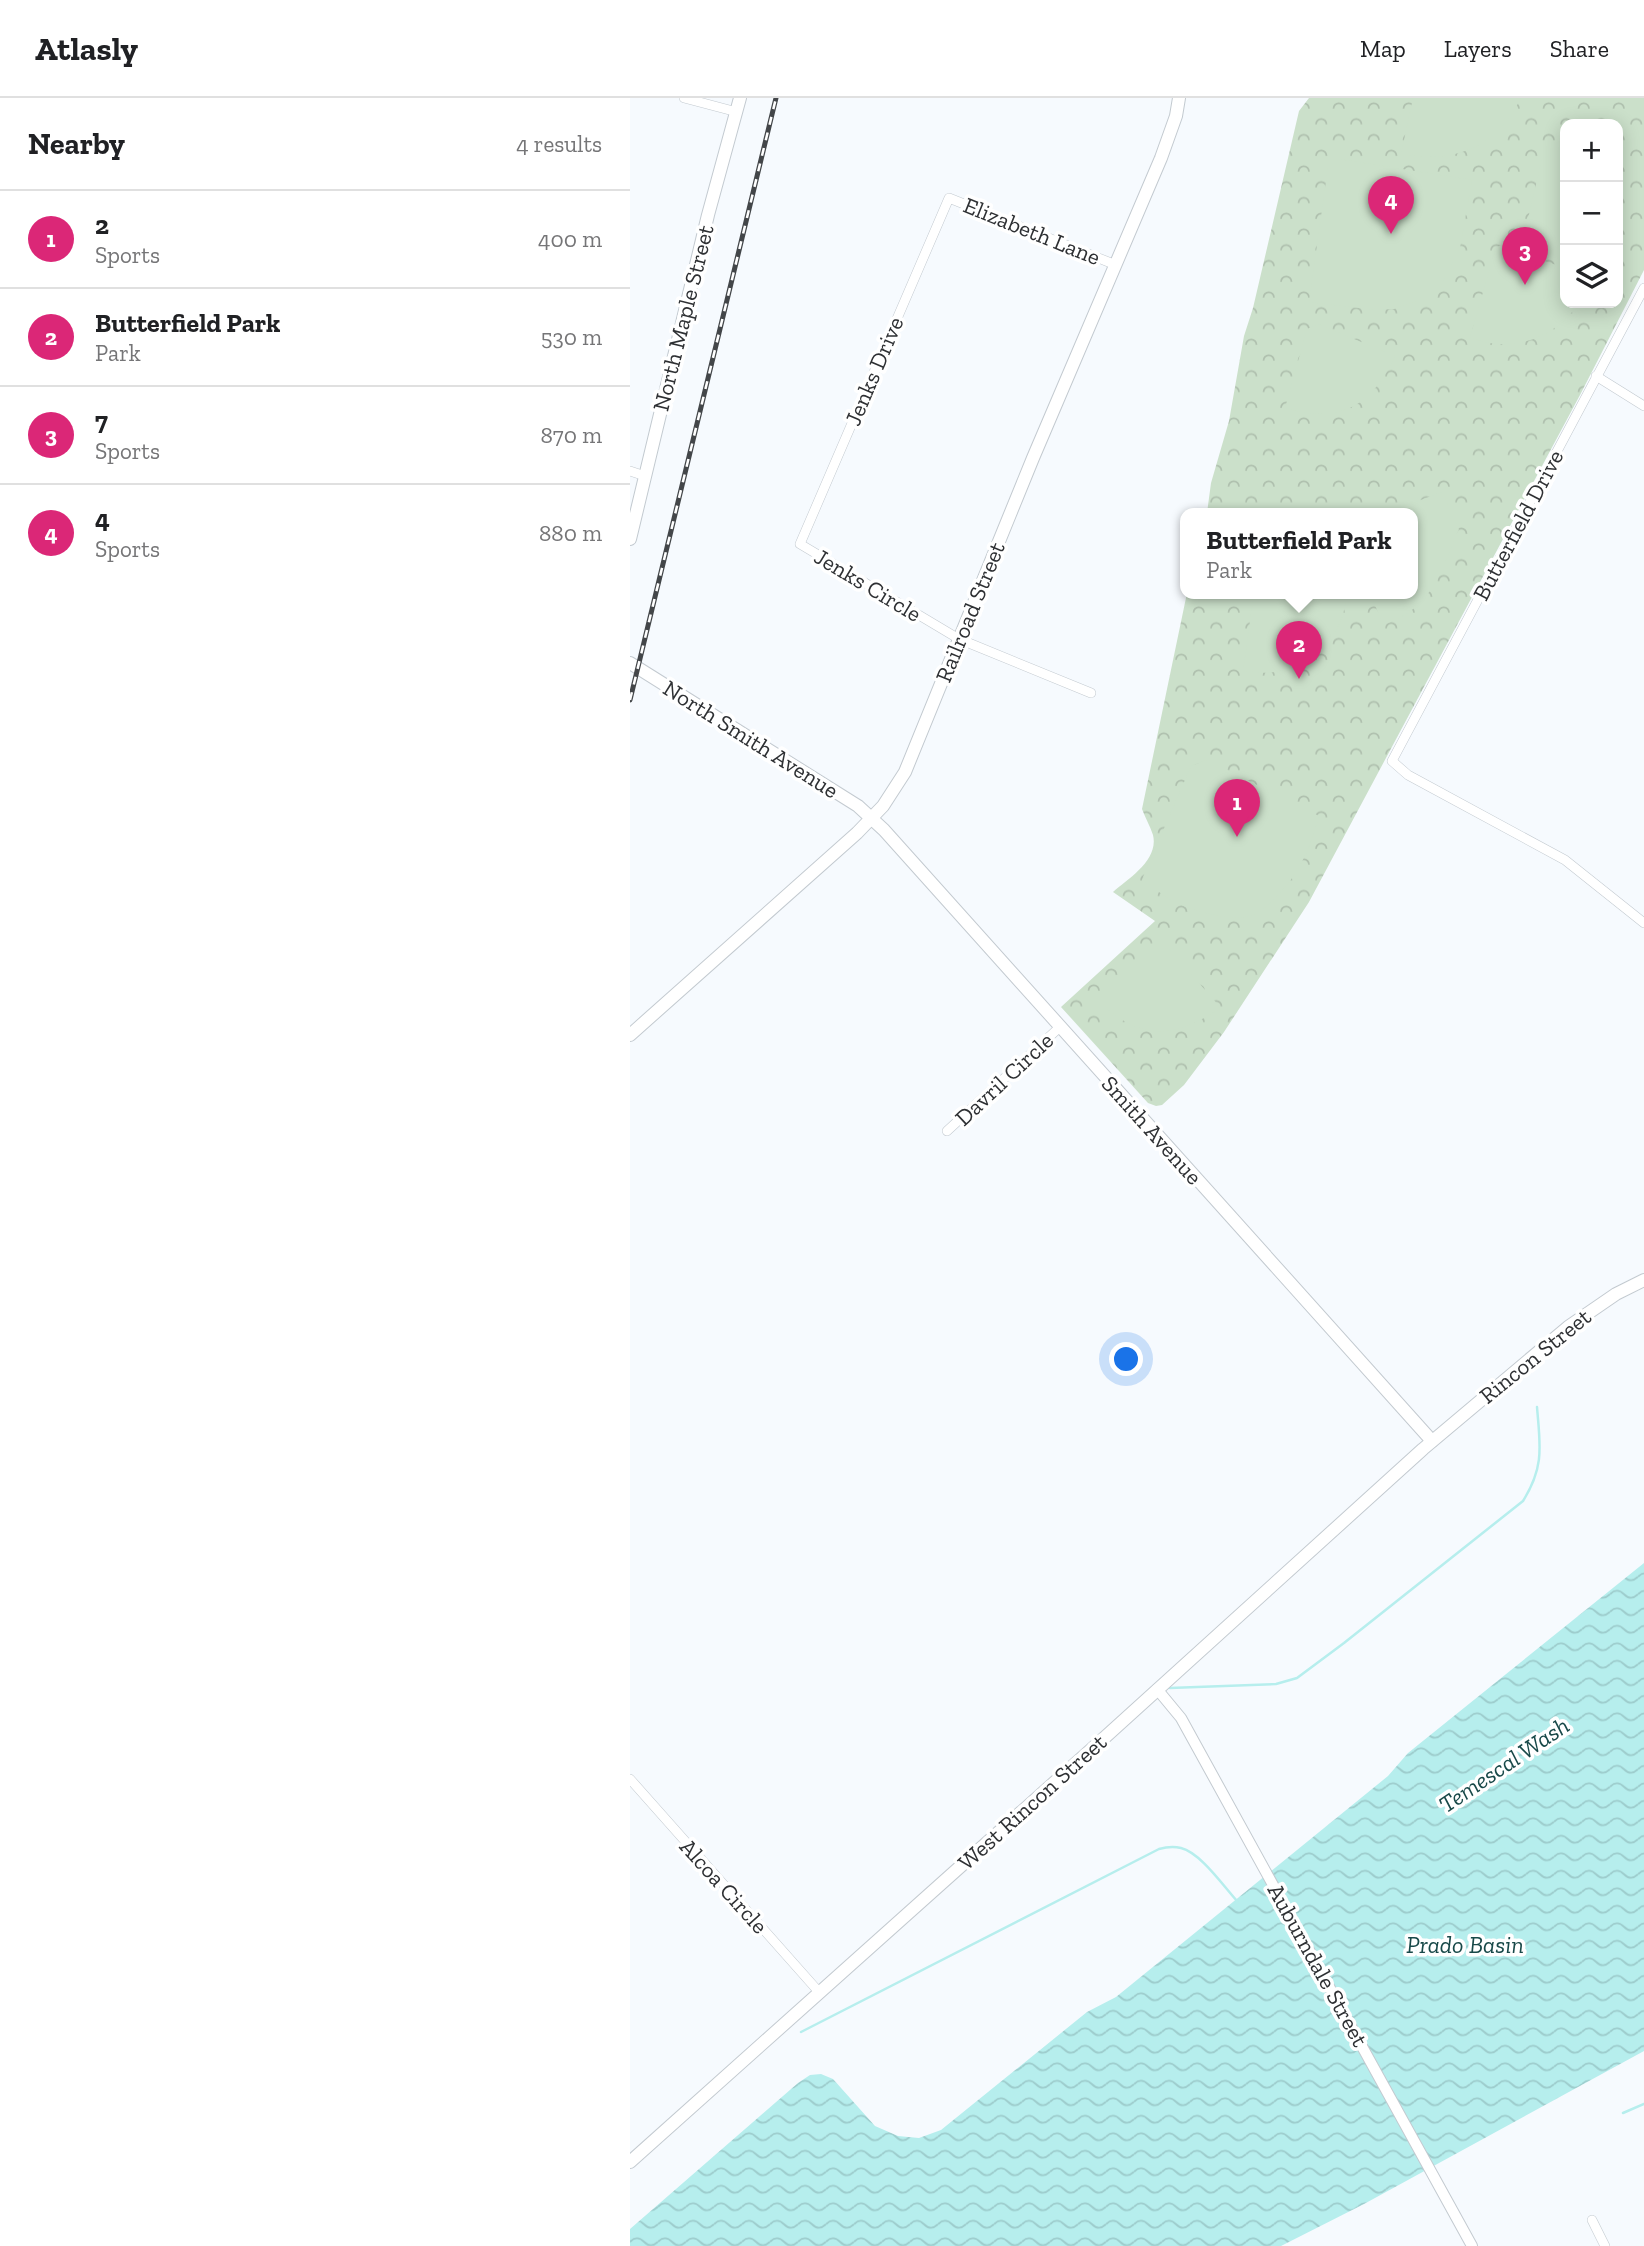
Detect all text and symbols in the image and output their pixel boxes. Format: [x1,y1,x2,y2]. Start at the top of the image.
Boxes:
text: Atlasly [35,29,138,68]
text: Map [1360,34,1406,63]
text: Layers [1444,34,1512,63]
text: Share [1550,34,1609,63]
map controls [1560,119,1623,308]
button: + [1560,119,1623,182]
text: Nearby [28,126,125,162]
text: 4 results [516,130,602,158]
pin: 4 [1368,176,1414,234]
button: − [1560,182,1623,245]
street label: Elizabeth Lane [960,191,1104,271]
text: 2 [95,209,109,241]
street label: North Maple Street [646,222,720,414]
text: 1 [46,225,56,253]
text: 400 m [538,225,602,253]
pin: 3 [1502,227,1548,285]
text: Sports [95,241,160,269]
button: layers [1560,245,1623,308]
text: Butterfield Park [95,307,280,339]
street label: Jenks Drive [839,312,909,430]
text: 2 [45,323,57,351]
text: 530 m [541,323,602,351]
text: Park [95,339,141,367]
text: 7 [95,405,108,437]
text: 3 [45,421,57,449]
text: 870 m [540,421,602,449]
text: Sports [95,437,160,465]
street label: Butterfield Drive [1467,445,1569,605]
text: 4 [95,503,110,535]
popup [1180,508,1418,599]
text: 4 [44,519,58,547]
text: 880 m [539,519,602,547]
text: Butterfield Park [1206,524,1392,556]
text: Sports [95,535,160,563]
street label: Railroad Street [929,537,1011,686]
street label: Jenks Circle [810,542,926,628]
text: Park [1206,556,1252,584]
pin: 2 [1276,621,1322,679]
street label: North Smith Avenue [658,674,844,804]
pin: 1 [1214,779,1260,837]
street label: Davril Circle [949,1026,1059,1132]
street label: Smith Avenue [1096,1070,1208,1190]
street label: Rincon Street [1474,1302,1597,1409]
your location [1109,1342,1143,1376]
water label: Temescal Wash [1433,1710,1574,1819]
street label: West Rincon Street [952,1728,1112,1876]
street label: Alcoa Circle [674,1833,774,1939]
street label: Auburndale Street [1262,1879,1375,2052]
water label: Prado Basin [1406,1930,1524,1959]

